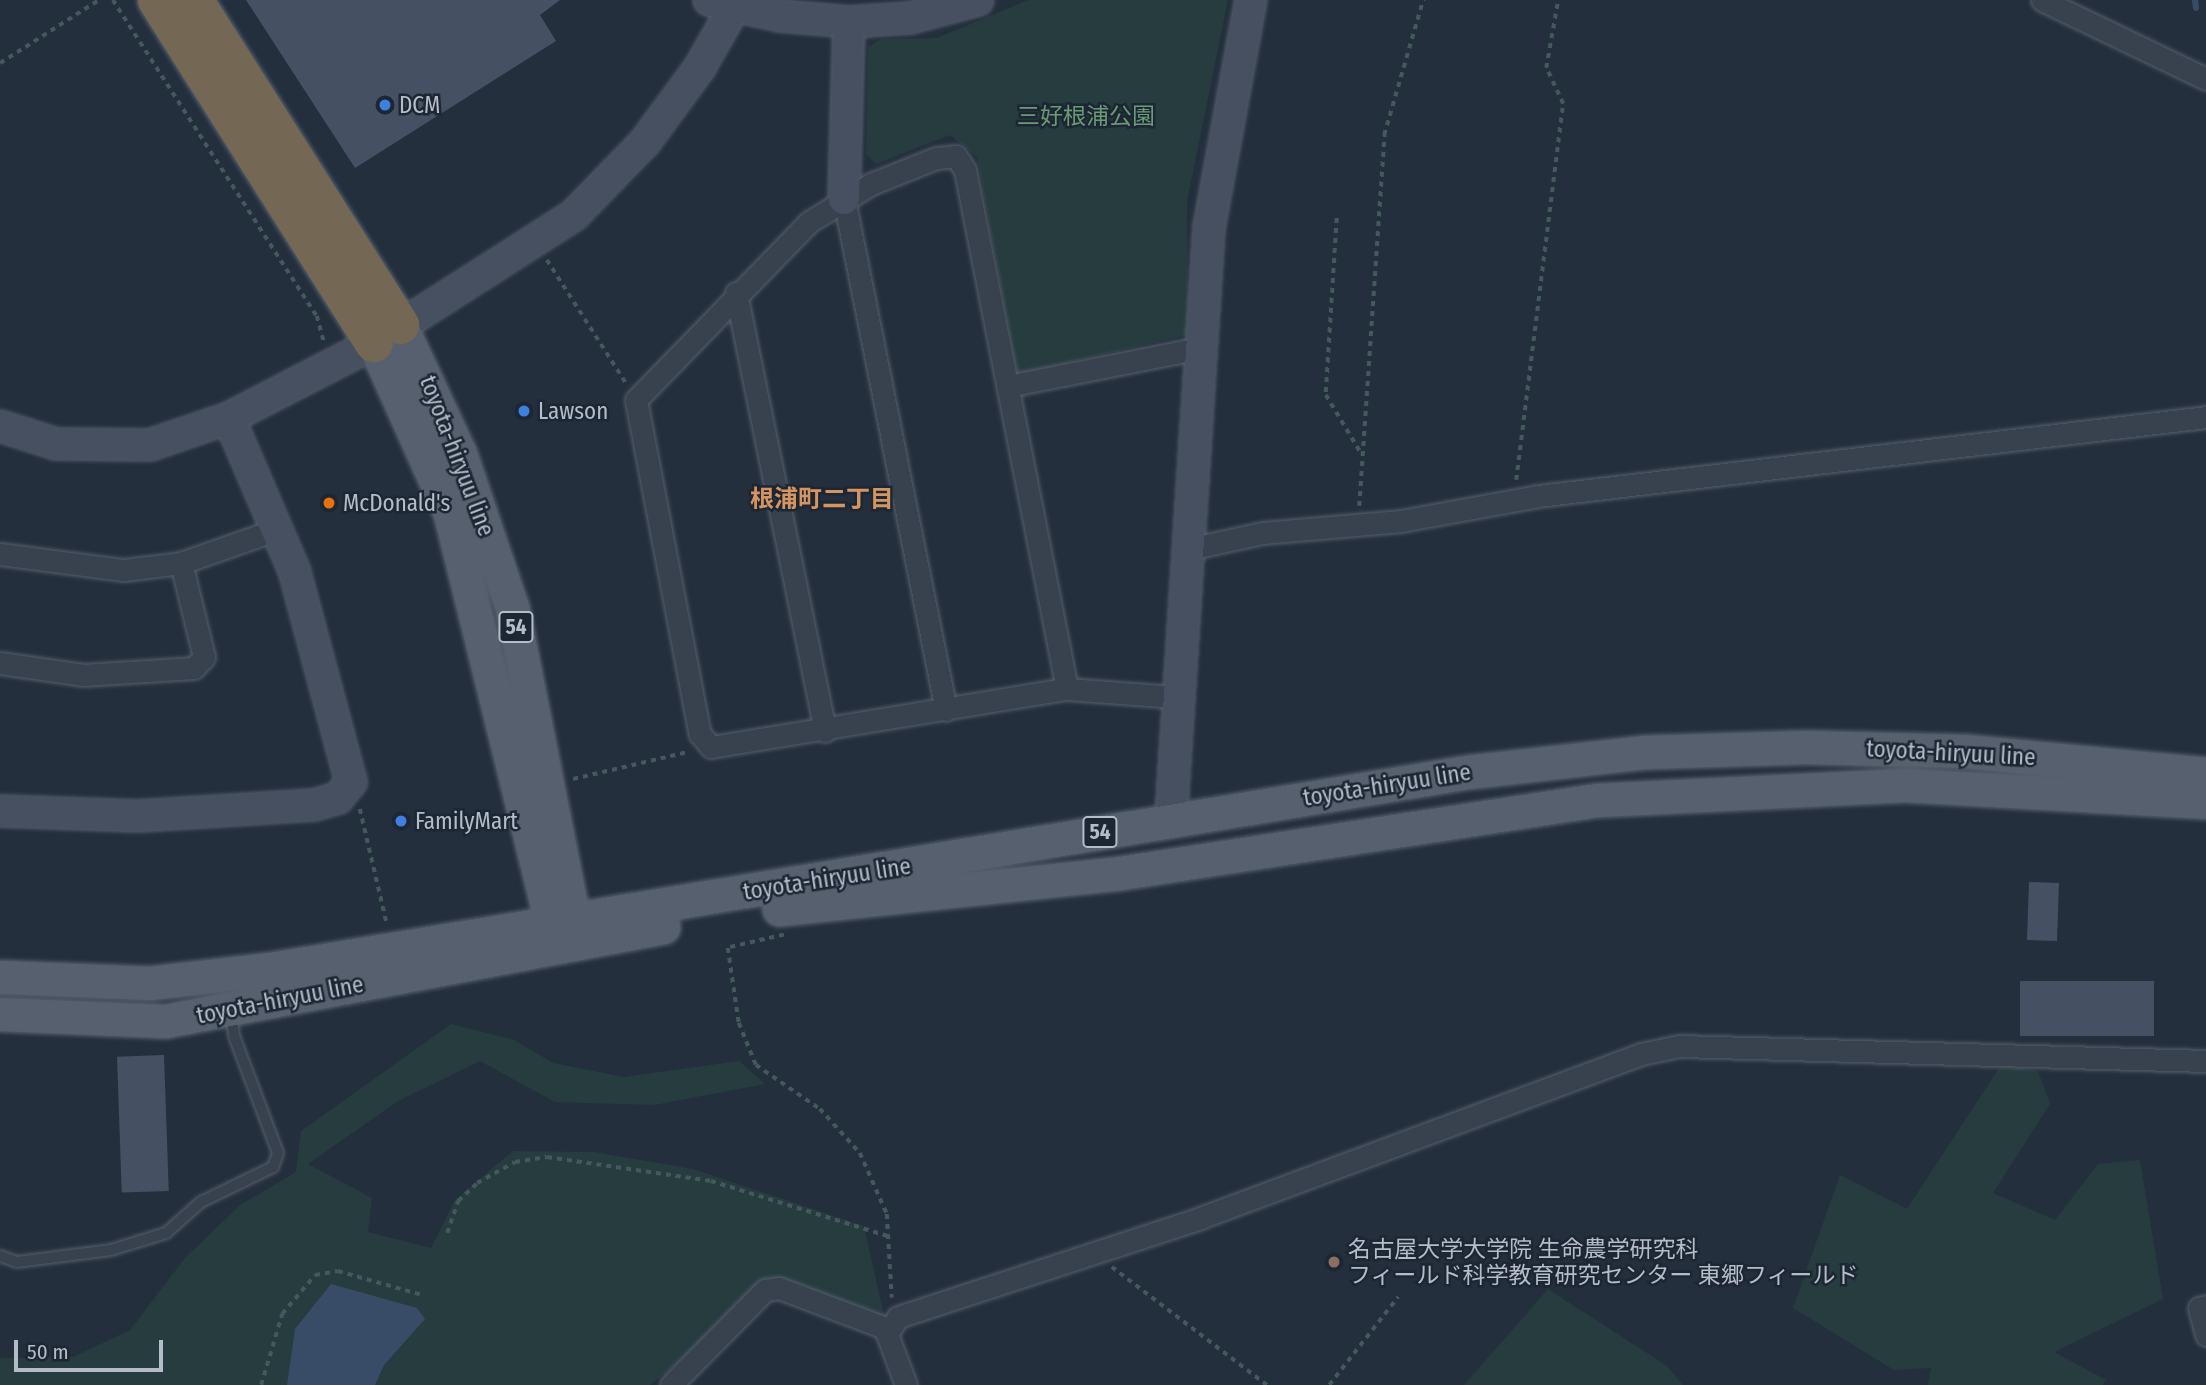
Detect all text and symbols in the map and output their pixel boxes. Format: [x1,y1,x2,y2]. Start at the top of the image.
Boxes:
place label: DCM [399,91,440,119]
marker: DCM [377,97,393,113]
park label: 三好根浦公園 [1017,102,1155,130]
street label: toyota-hiryuu line [414,372,500,540]
place label: Lawson [538,397,608,425]
marker: Lawson [516,403,532,419]
district label: 根浦町二丁目 [750,486,894,514]
place label: McDonald's [343,489,450,517]
marker: McDonald's [321,495,337,511]
road number: 54 [497,610,535,644]
street label: toyota-hiryuu line [1866,735,2036,771]
street label: toyota-hiryuu line [1301,758,1473,812]
place label: FamilyMart [415,807,518,835]
marker: FamilyMart [393,813,409,829]
road number: 54 [1081,814,1119,850]
street label: toyota-hiryuu line [741,852,913,906]
street label: toyota-hiryuu line [194,970,366,1030]
place label: 名古屋大学大学院 生命農学研究科 フィールド科学教育研究センター 東郷フィールド [1348,1235,1859,1289]
marker: 名古屋大学大学院 生命農学研究科 フィールド科学教育研究センター 東郷フィールド [1326,1254,1342,1270]
scale bar [18,1326,166,1370]
text: 50 m [27,1339,69,1365]

